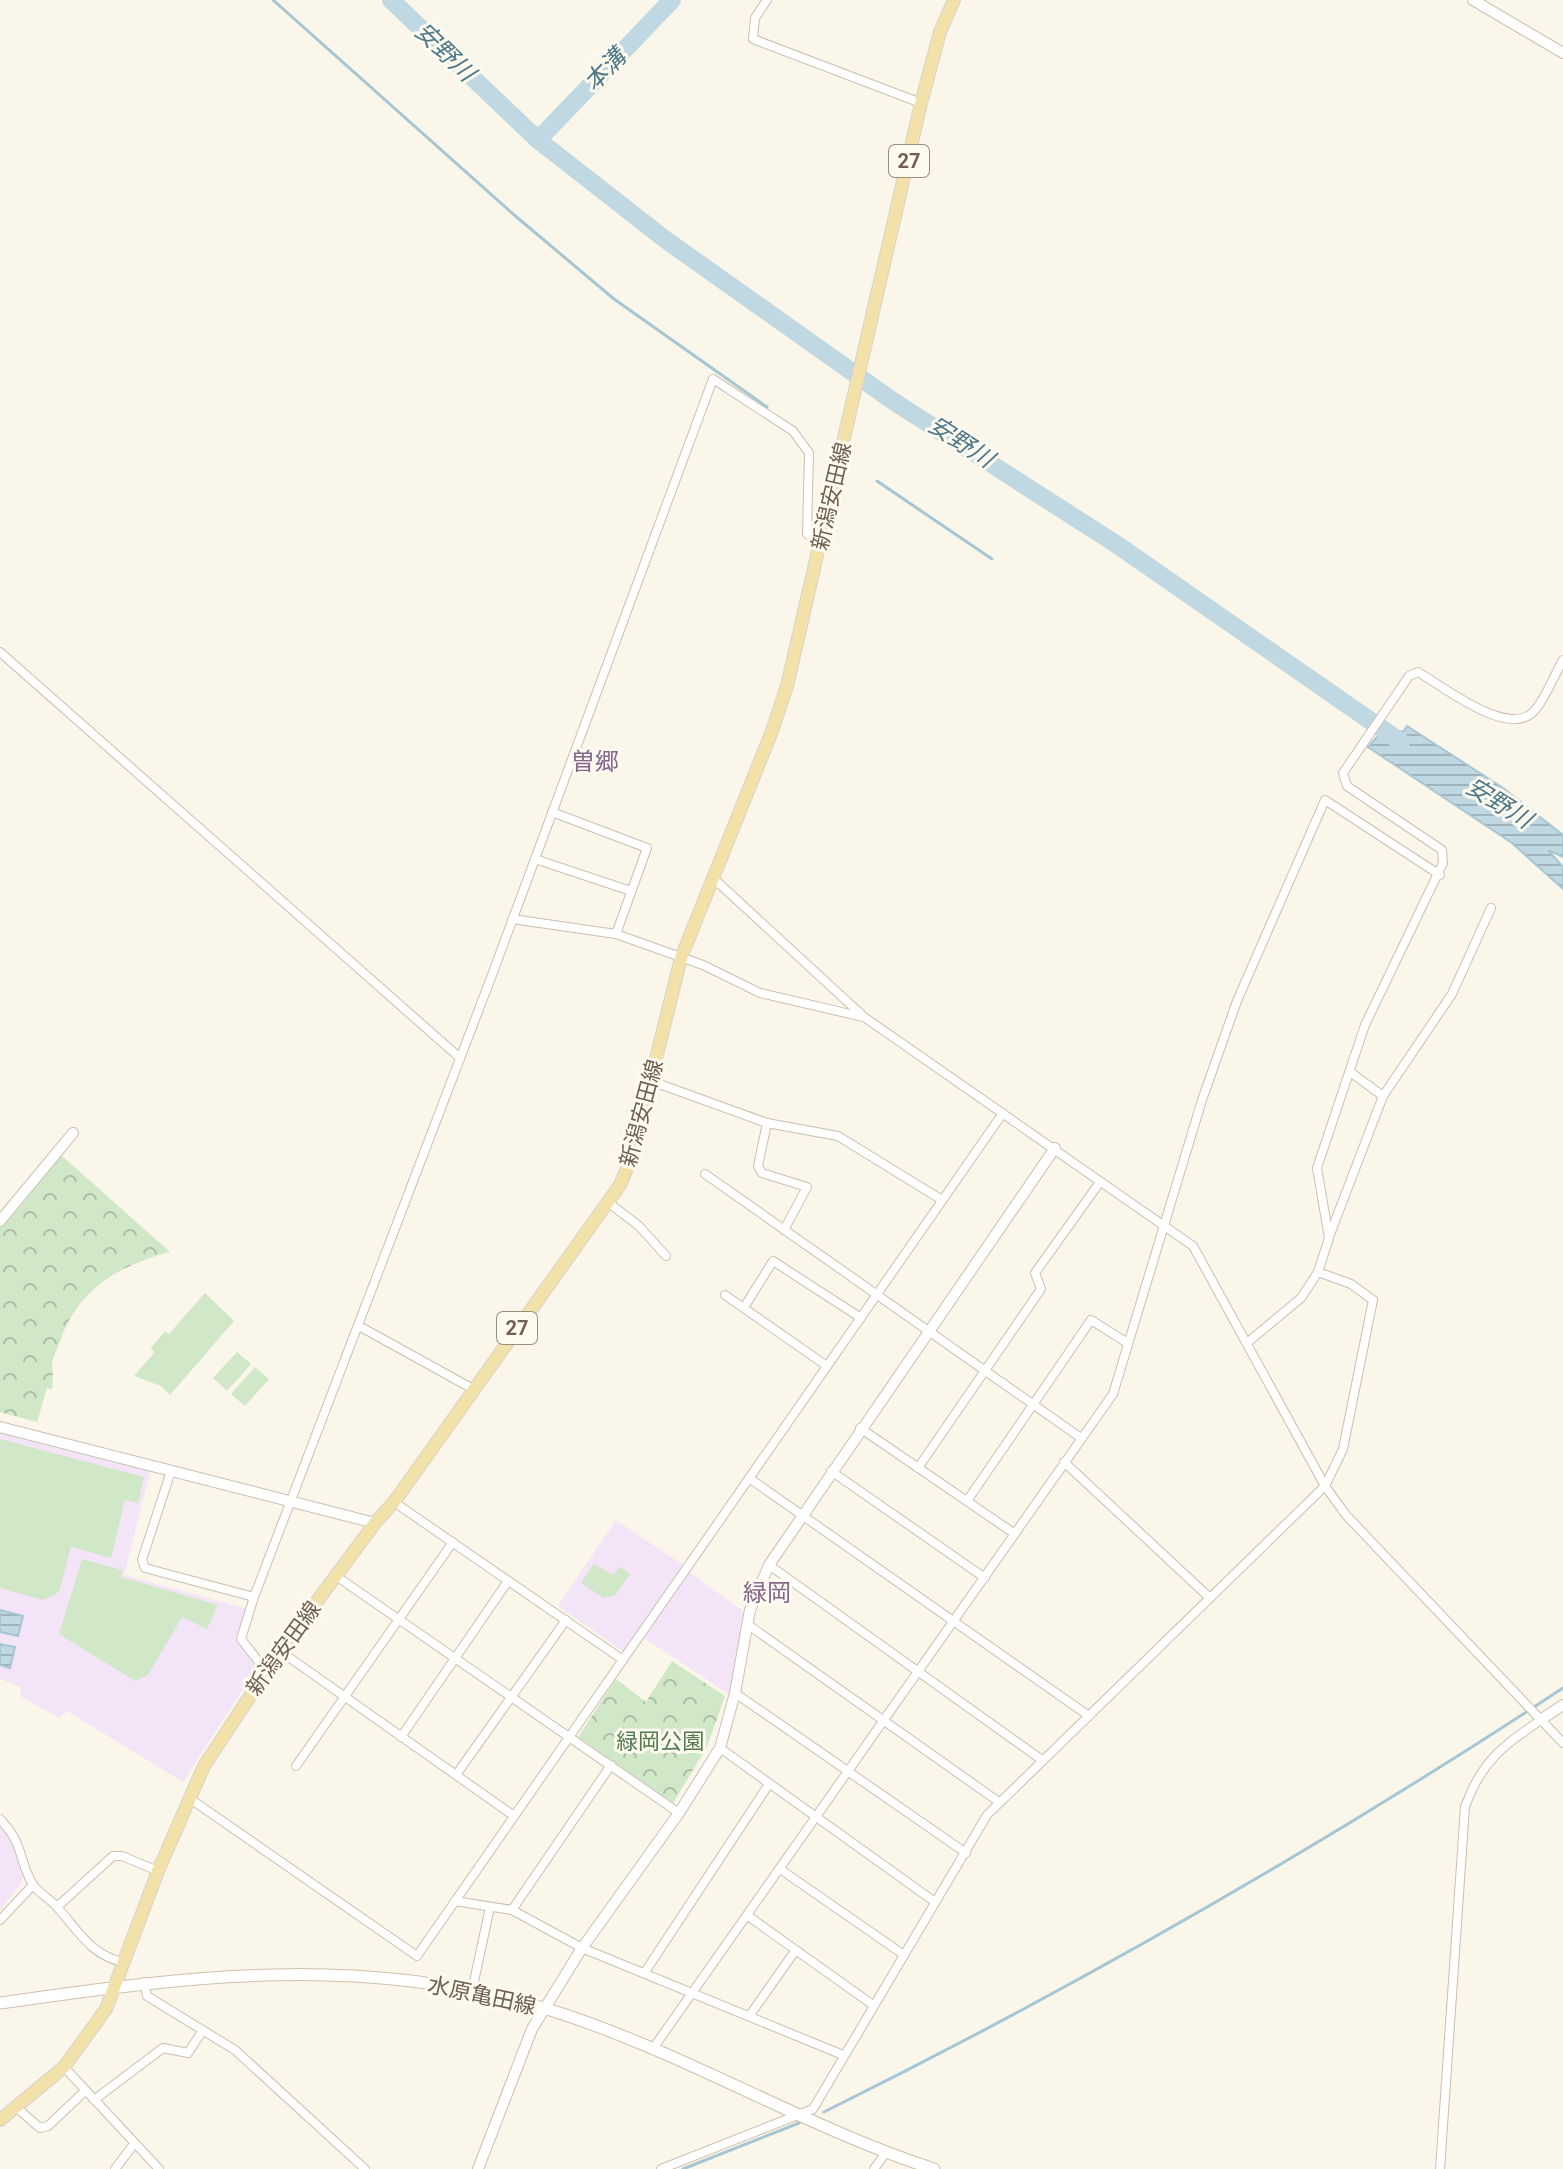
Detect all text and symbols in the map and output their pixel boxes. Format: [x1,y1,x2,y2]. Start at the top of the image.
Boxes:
water label: 安野川 [409,17,483,89]
water label: 本溝 [578,41,634,97]
road number: 27 [889,145,929,177]
water label: 安野川 [923,411,1001,475]
street label: 新潟安田線 [807,440,856,553]
district label: 曽郷 [571,748,619,776]
water label: 安野川 [1461,772,1539,836]
street label: 新潟安田線 [615,1057,668,1169]
road number: 27 [497,1312,537,1344]
district label: 緑岡 [743,1579,791,1607]
street label: 新潟安田線 [241,1596,326,1700]
park label: 緑岡公園 [616,1729,704,1754]
street label: 水原亀田線 [425,1972,538,2019]

